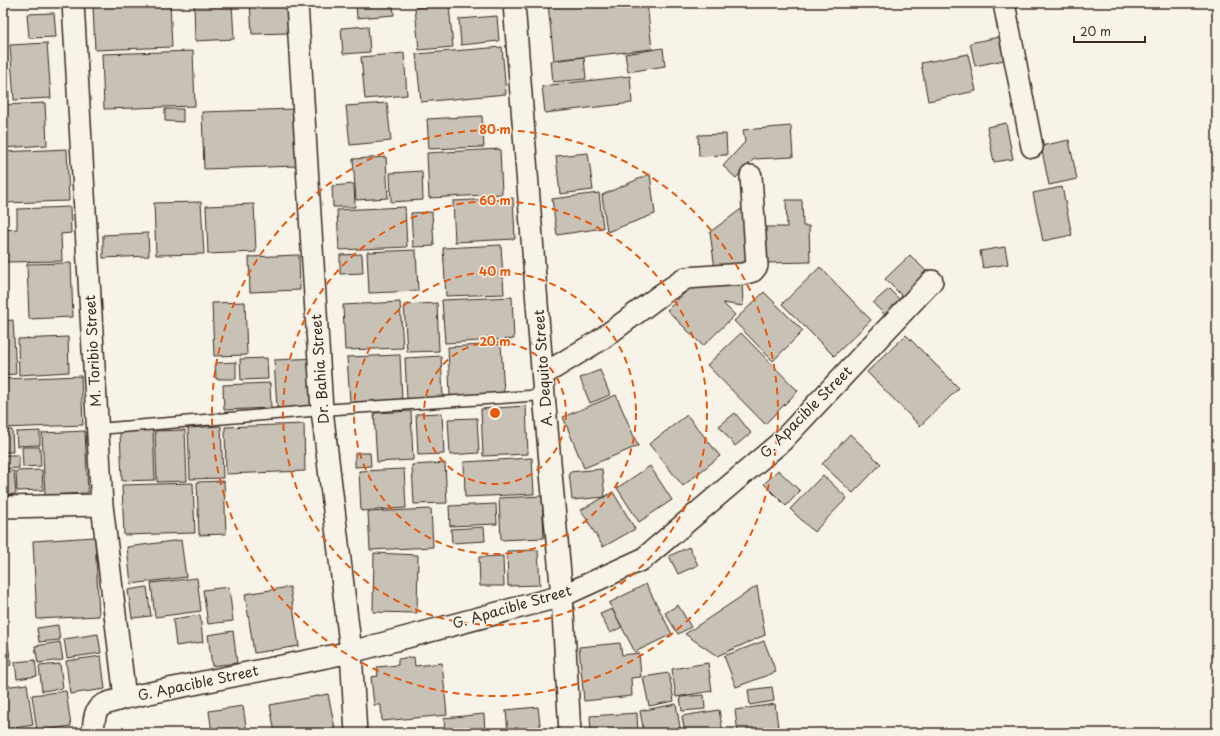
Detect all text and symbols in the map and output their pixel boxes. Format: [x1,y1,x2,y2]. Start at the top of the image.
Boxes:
scale bar [1074,18,1145,44]
text: 20 m [1080,22,1111,40]
text: 80 m [479,120,511,138]
text: 60 m [479,191,511,209]
text: 40 m [479,262,511,280]
street label: M. Toribio Street [79,294,106,408]
street label: A. Dequito Street [528,309,557,427]
street label: Dr. Bahia Street [305,313,334,424]
text: 20 m [479,332,511,350]
street label: G. Apacible Street [755,361,857,463]
centre of rings [488,406,502,420]
street label: G. Apacible Street [450,579,574,634]
street label: G. Apacible Street [136,659,260,706]

